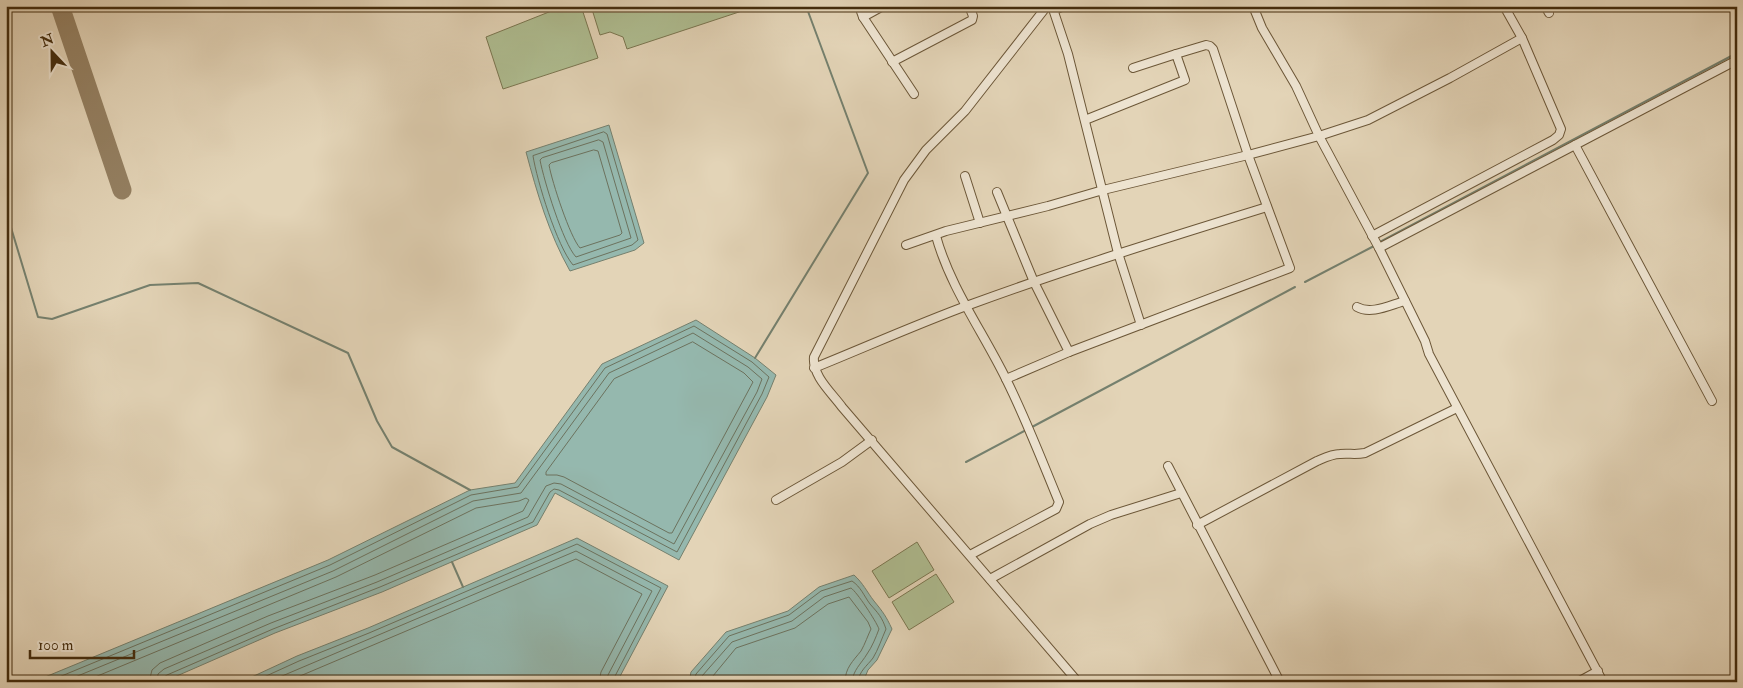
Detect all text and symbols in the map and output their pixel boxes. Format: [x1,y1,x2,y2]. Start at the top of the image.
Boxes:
north arrow [28,28,78,78]
text: N [37,30,57,51]
scale bar [30,628,134,660]
text: 100 m [38,636,74,655]

